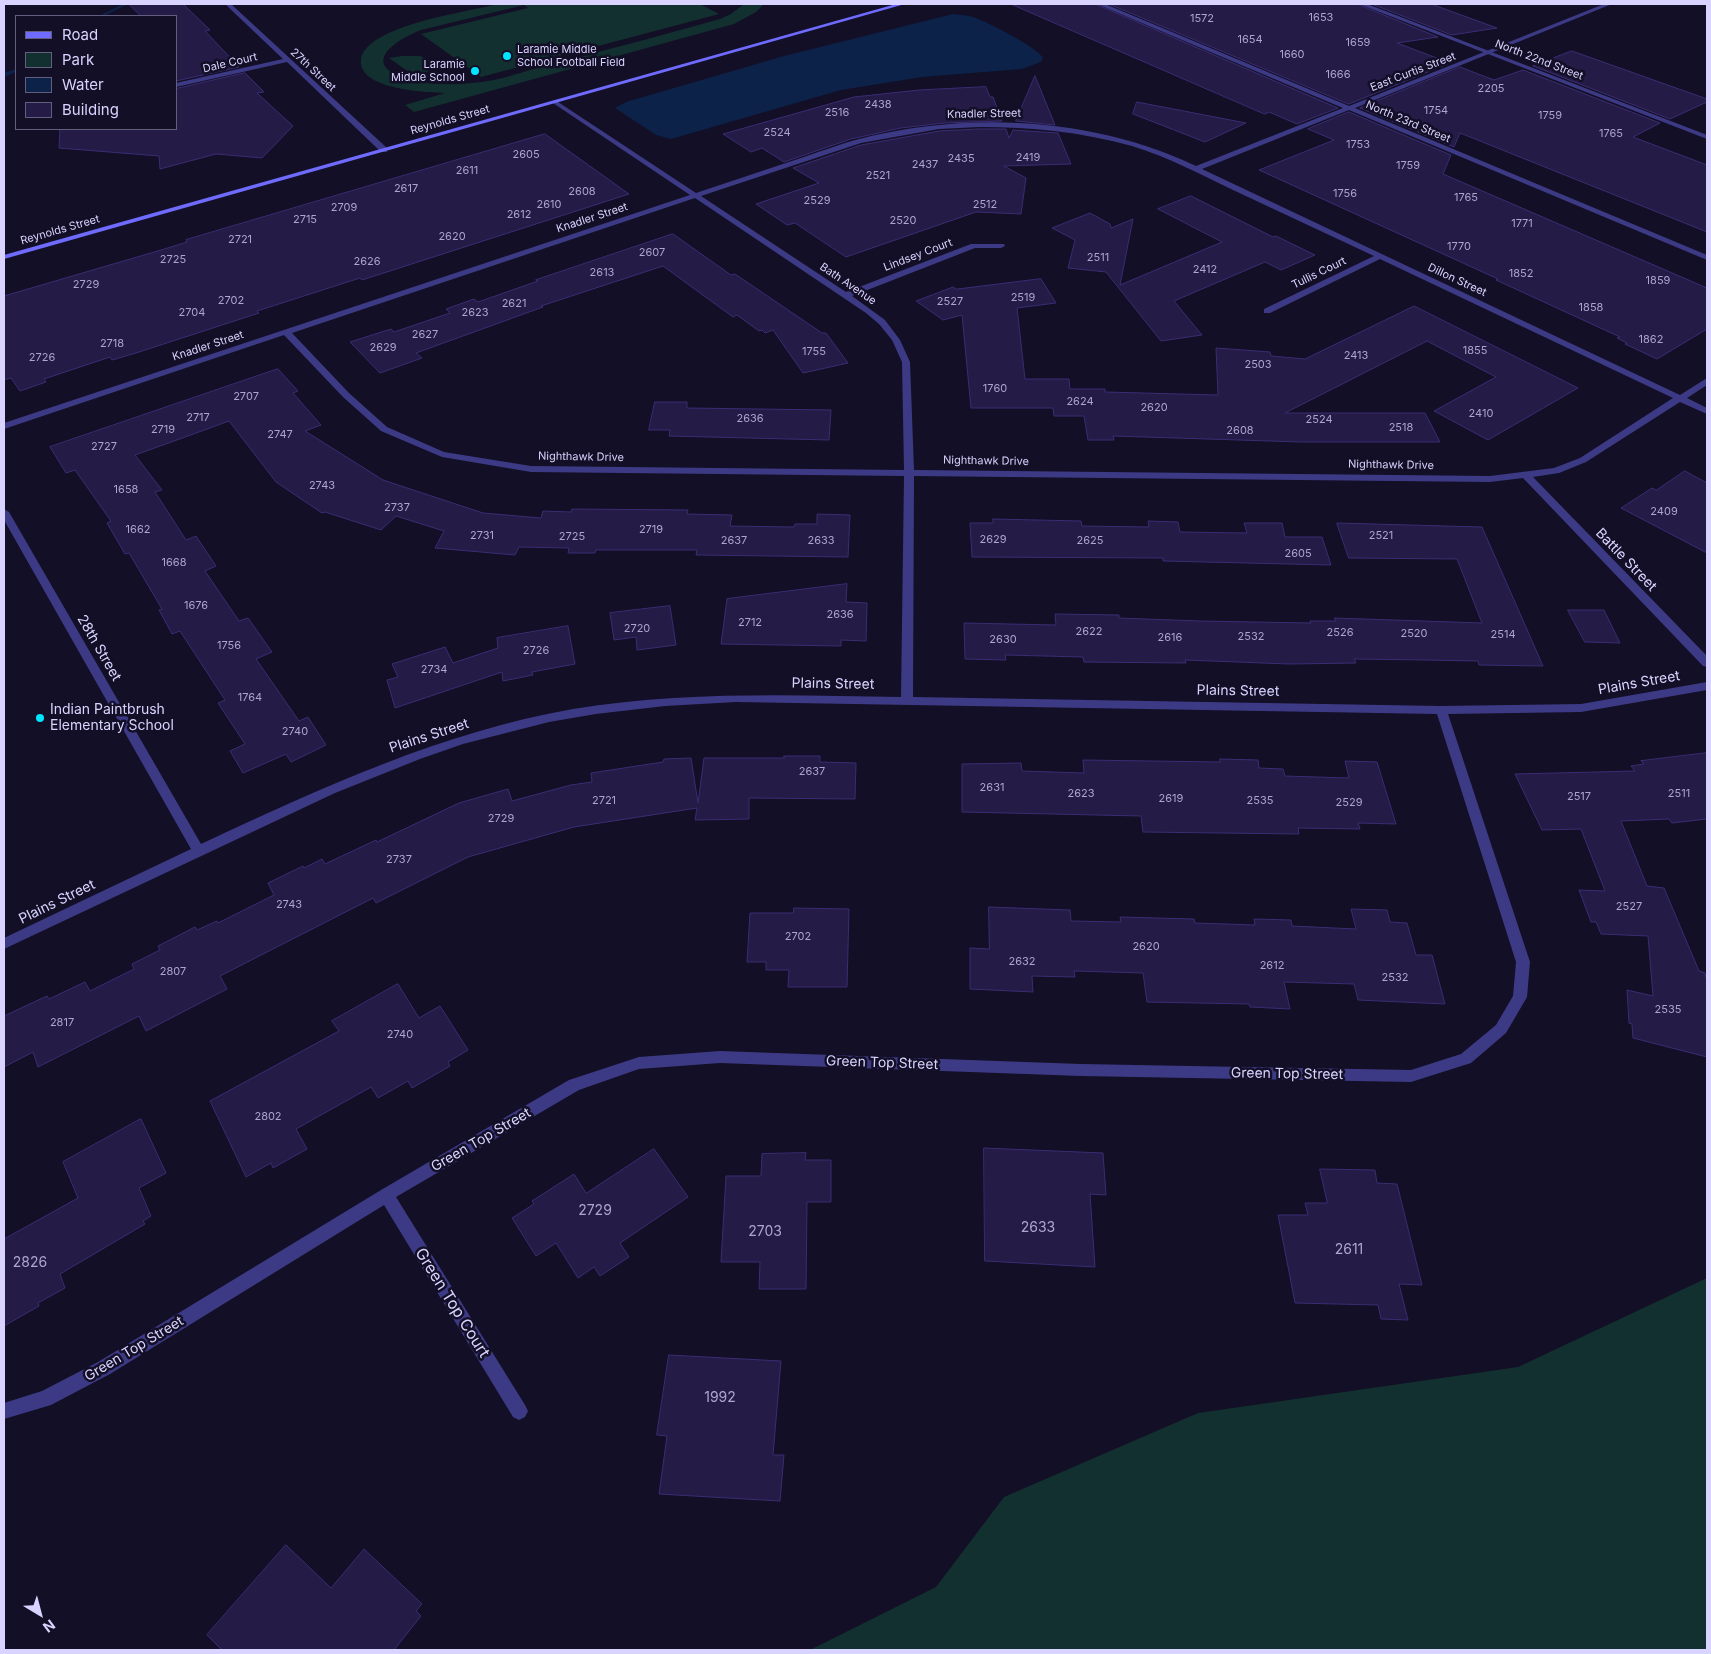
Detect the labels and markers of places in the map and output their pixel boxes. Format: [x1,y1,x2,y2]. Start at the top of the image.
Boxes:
place label: Laramie Middle School Football Field [517,43,625,69]
marker: Laramie Middle School Football Field [501,50,513,62]
place label: Laramie Middle School [391,58,465,84]
marker: Laramie Middle School [469,65,481,77]
place label: Indian Paintbrush Elementary School [50,702,174,734]
marker: Indian Paintbrush Elementary School [34,712,46,724]

